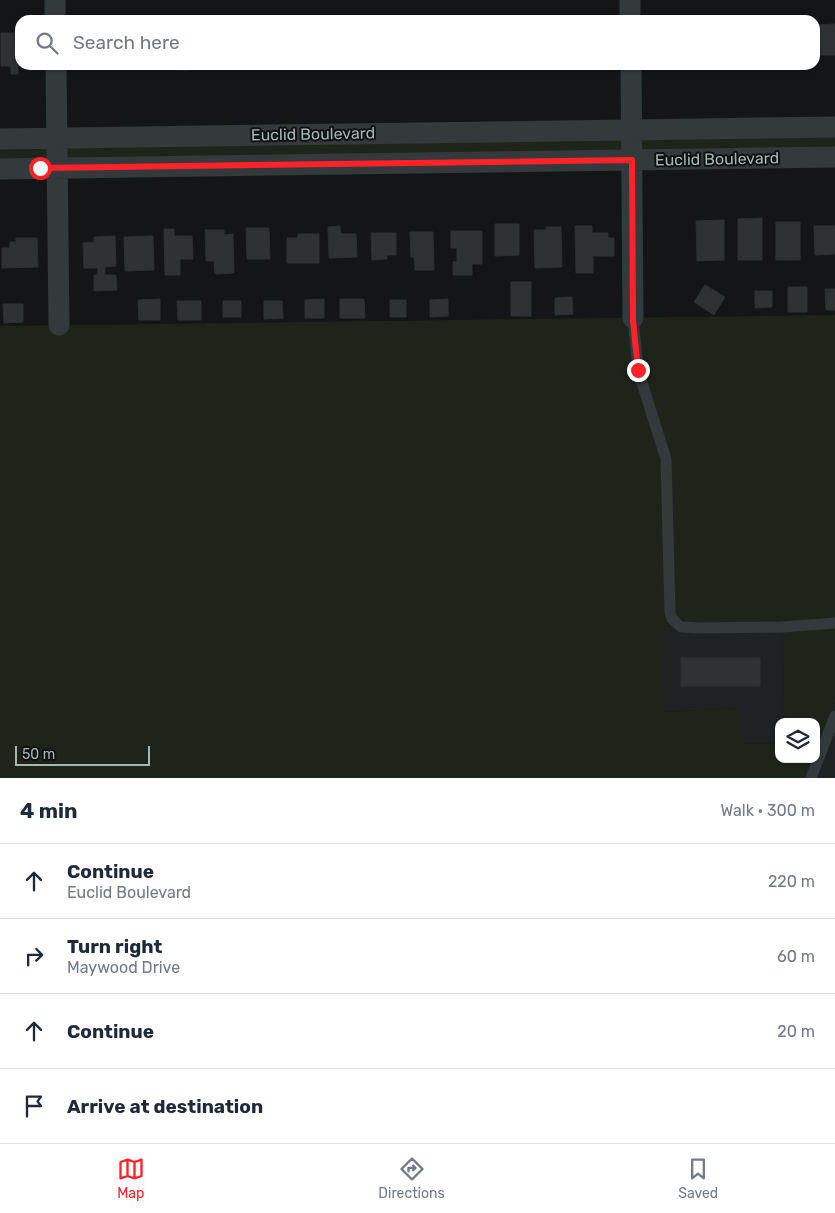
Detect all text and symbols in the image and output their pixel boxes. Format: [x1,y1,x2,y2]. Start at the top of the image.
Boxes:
search box [15,15,820,70]
icon: search [33,29,61,57]
text: Search here [73,31,180,54]
street label: Euclid Boulevard [251,123,375,145]
street label: Euclid Boulevard [655,148,779,170]
route start [29,157,52,180]
route end [627,359,650,382]
map controls [775,718,820,763]
button: layers [775,718,820,763]
scale bar [15,743,150,766]
text: 50 m [22,746,55,763]
text: 4 min [20,798,78,823]
text: Walk · 300 m [721,801,815,820]
text: Continue [67,860,154,883]
icon: ahead [20,867,48,895]
text: 220 m [768,872,815,891]
text: Euclid Boulevard [67,883,191,902]
text: Turn right [67,935,162,958]
icon: right [20,942,48,970]
text: 60 m [777,947,815,966]
text: Maywood Drive [67,958,180,977]
icon: ahead [20,1017,48,1045]
text: Continue [67,1020,154,1043]
text: 20 m [777,1022,815,1041]
icon: arrive [20,1092,48,1120]
text: Arrive at destination [67,1095,263,1118]
tab: Map [117,1155,145,1202]
tab: Directions [378,1155,445,1202]
tab: Saved [678,1155,718,1202]

